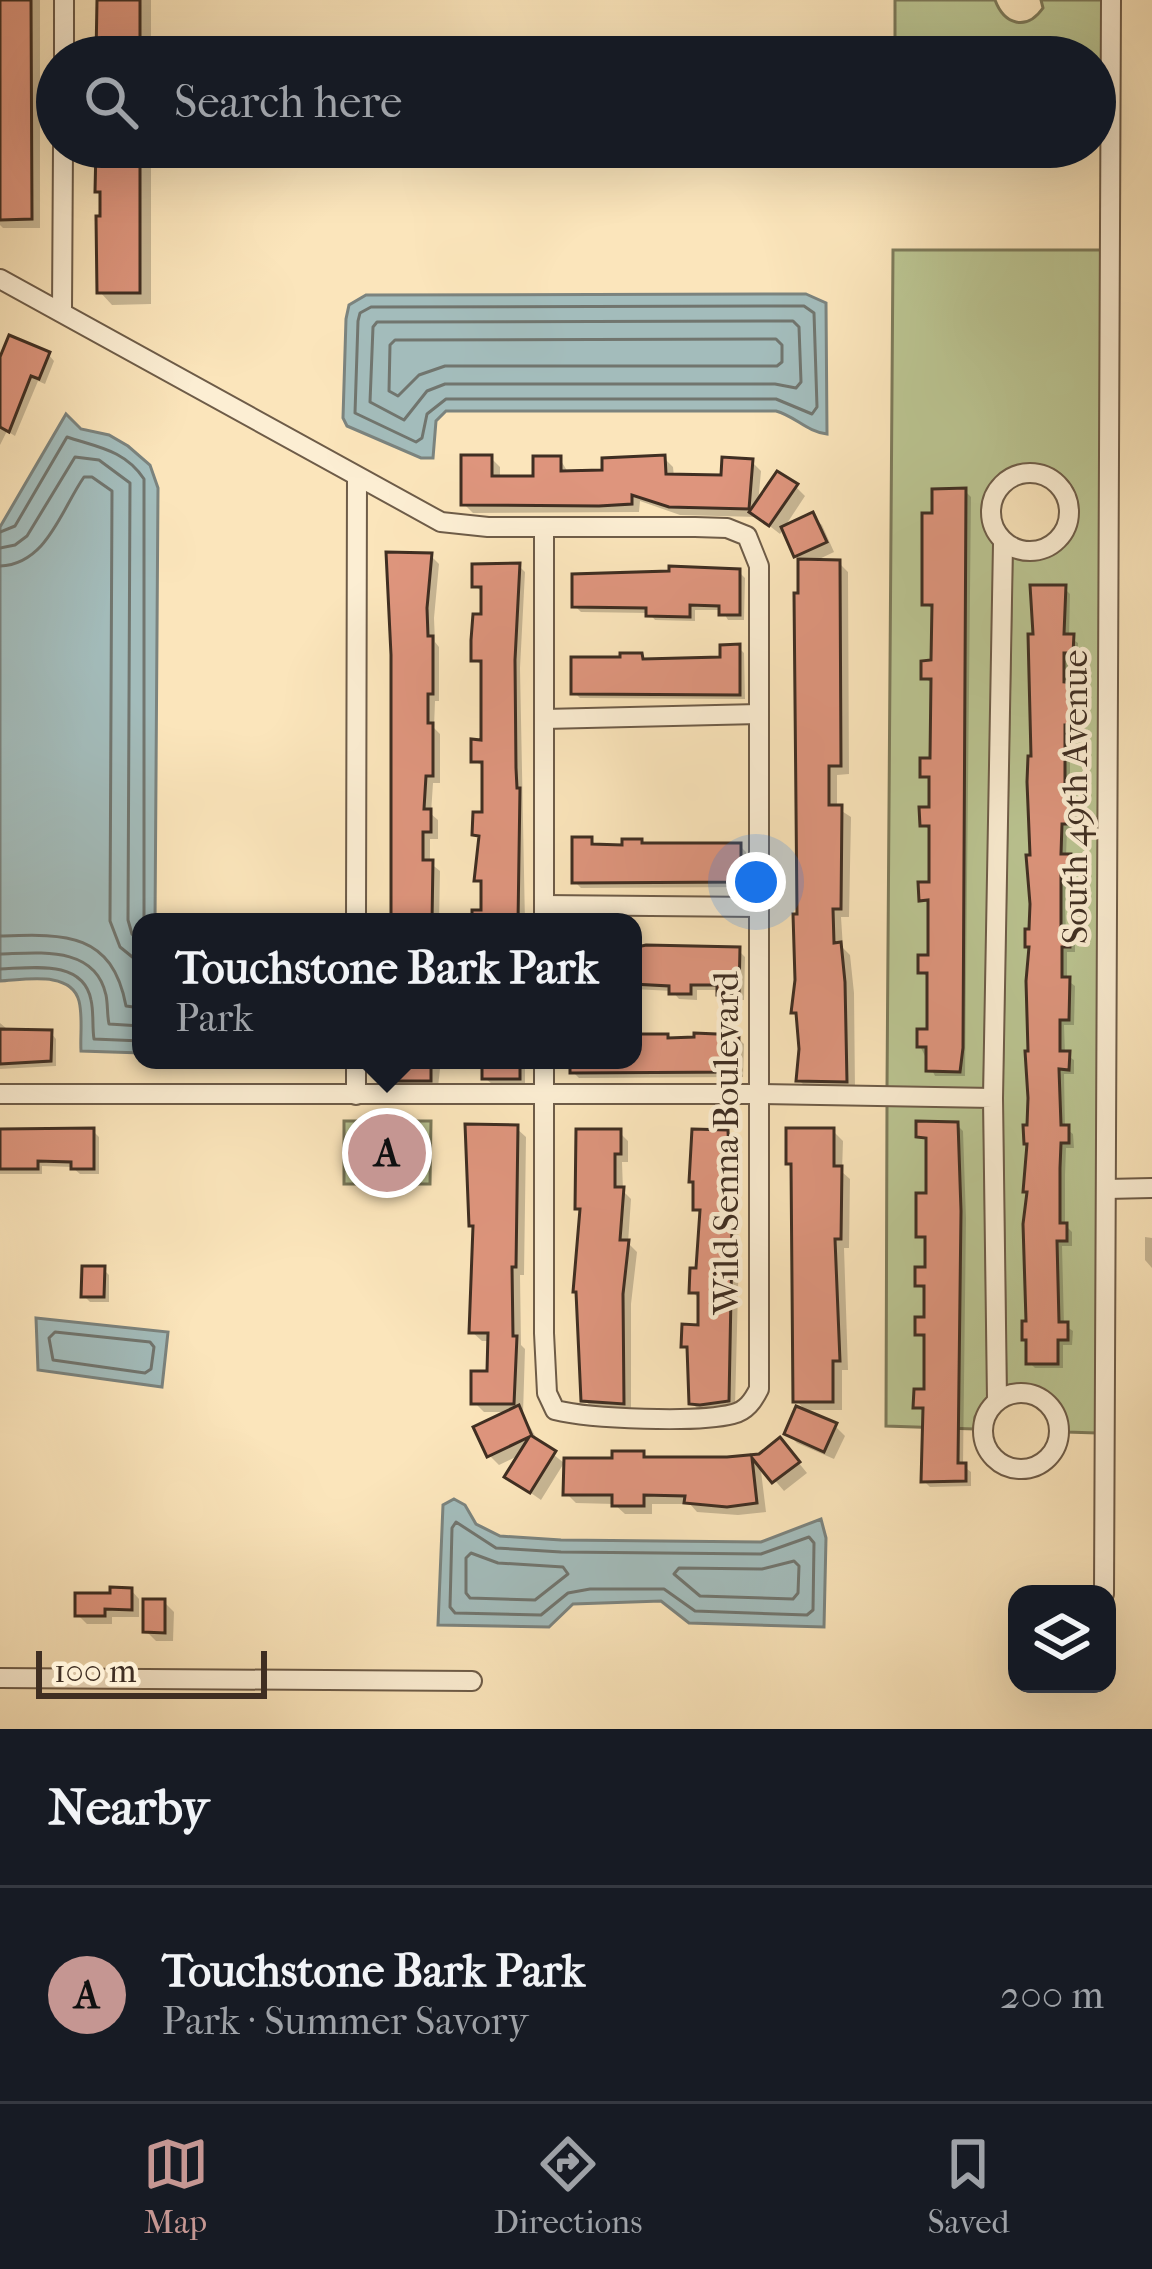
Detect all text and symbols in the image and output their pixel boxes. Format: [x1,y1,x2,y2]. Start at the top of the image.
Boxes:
search box [36,36,1116,168]
icon: search [78,69,144,135]
text: Search here [174,76,402,129]
street label: South 49th Avenue [1054,650,1096,944]
your location [726,852,786,912]
popup [132,913,642,1069]
text: Touchstone Bark Park [176,942,598,995]
street label: Wild Senna Boulevard [705,971,747,1316]
text: Park [176,995,253,1041]
pin: A [348,1108,426,1198]
map controls [1008,1585,1116,1693]
button: layers [1008,1585,1116,1693]
scale bar [36,1645,267,1698]
text: 100 m [54,1652,137,1691]
text: Nearby [48,1777,209,1837]
text: Touchstone Bark Park [162,1945,585,1998]
text: A [74,1972,100,2018]
text: 200 m [1000,1972,1104,2018]
text: Park · Summer Savory [162,1998,528,2044]
tab: Map [143,2131,209,2242]
tab: Directions [494,2131,642,2242]
tab: Saved [928,2131,1009,2242]

